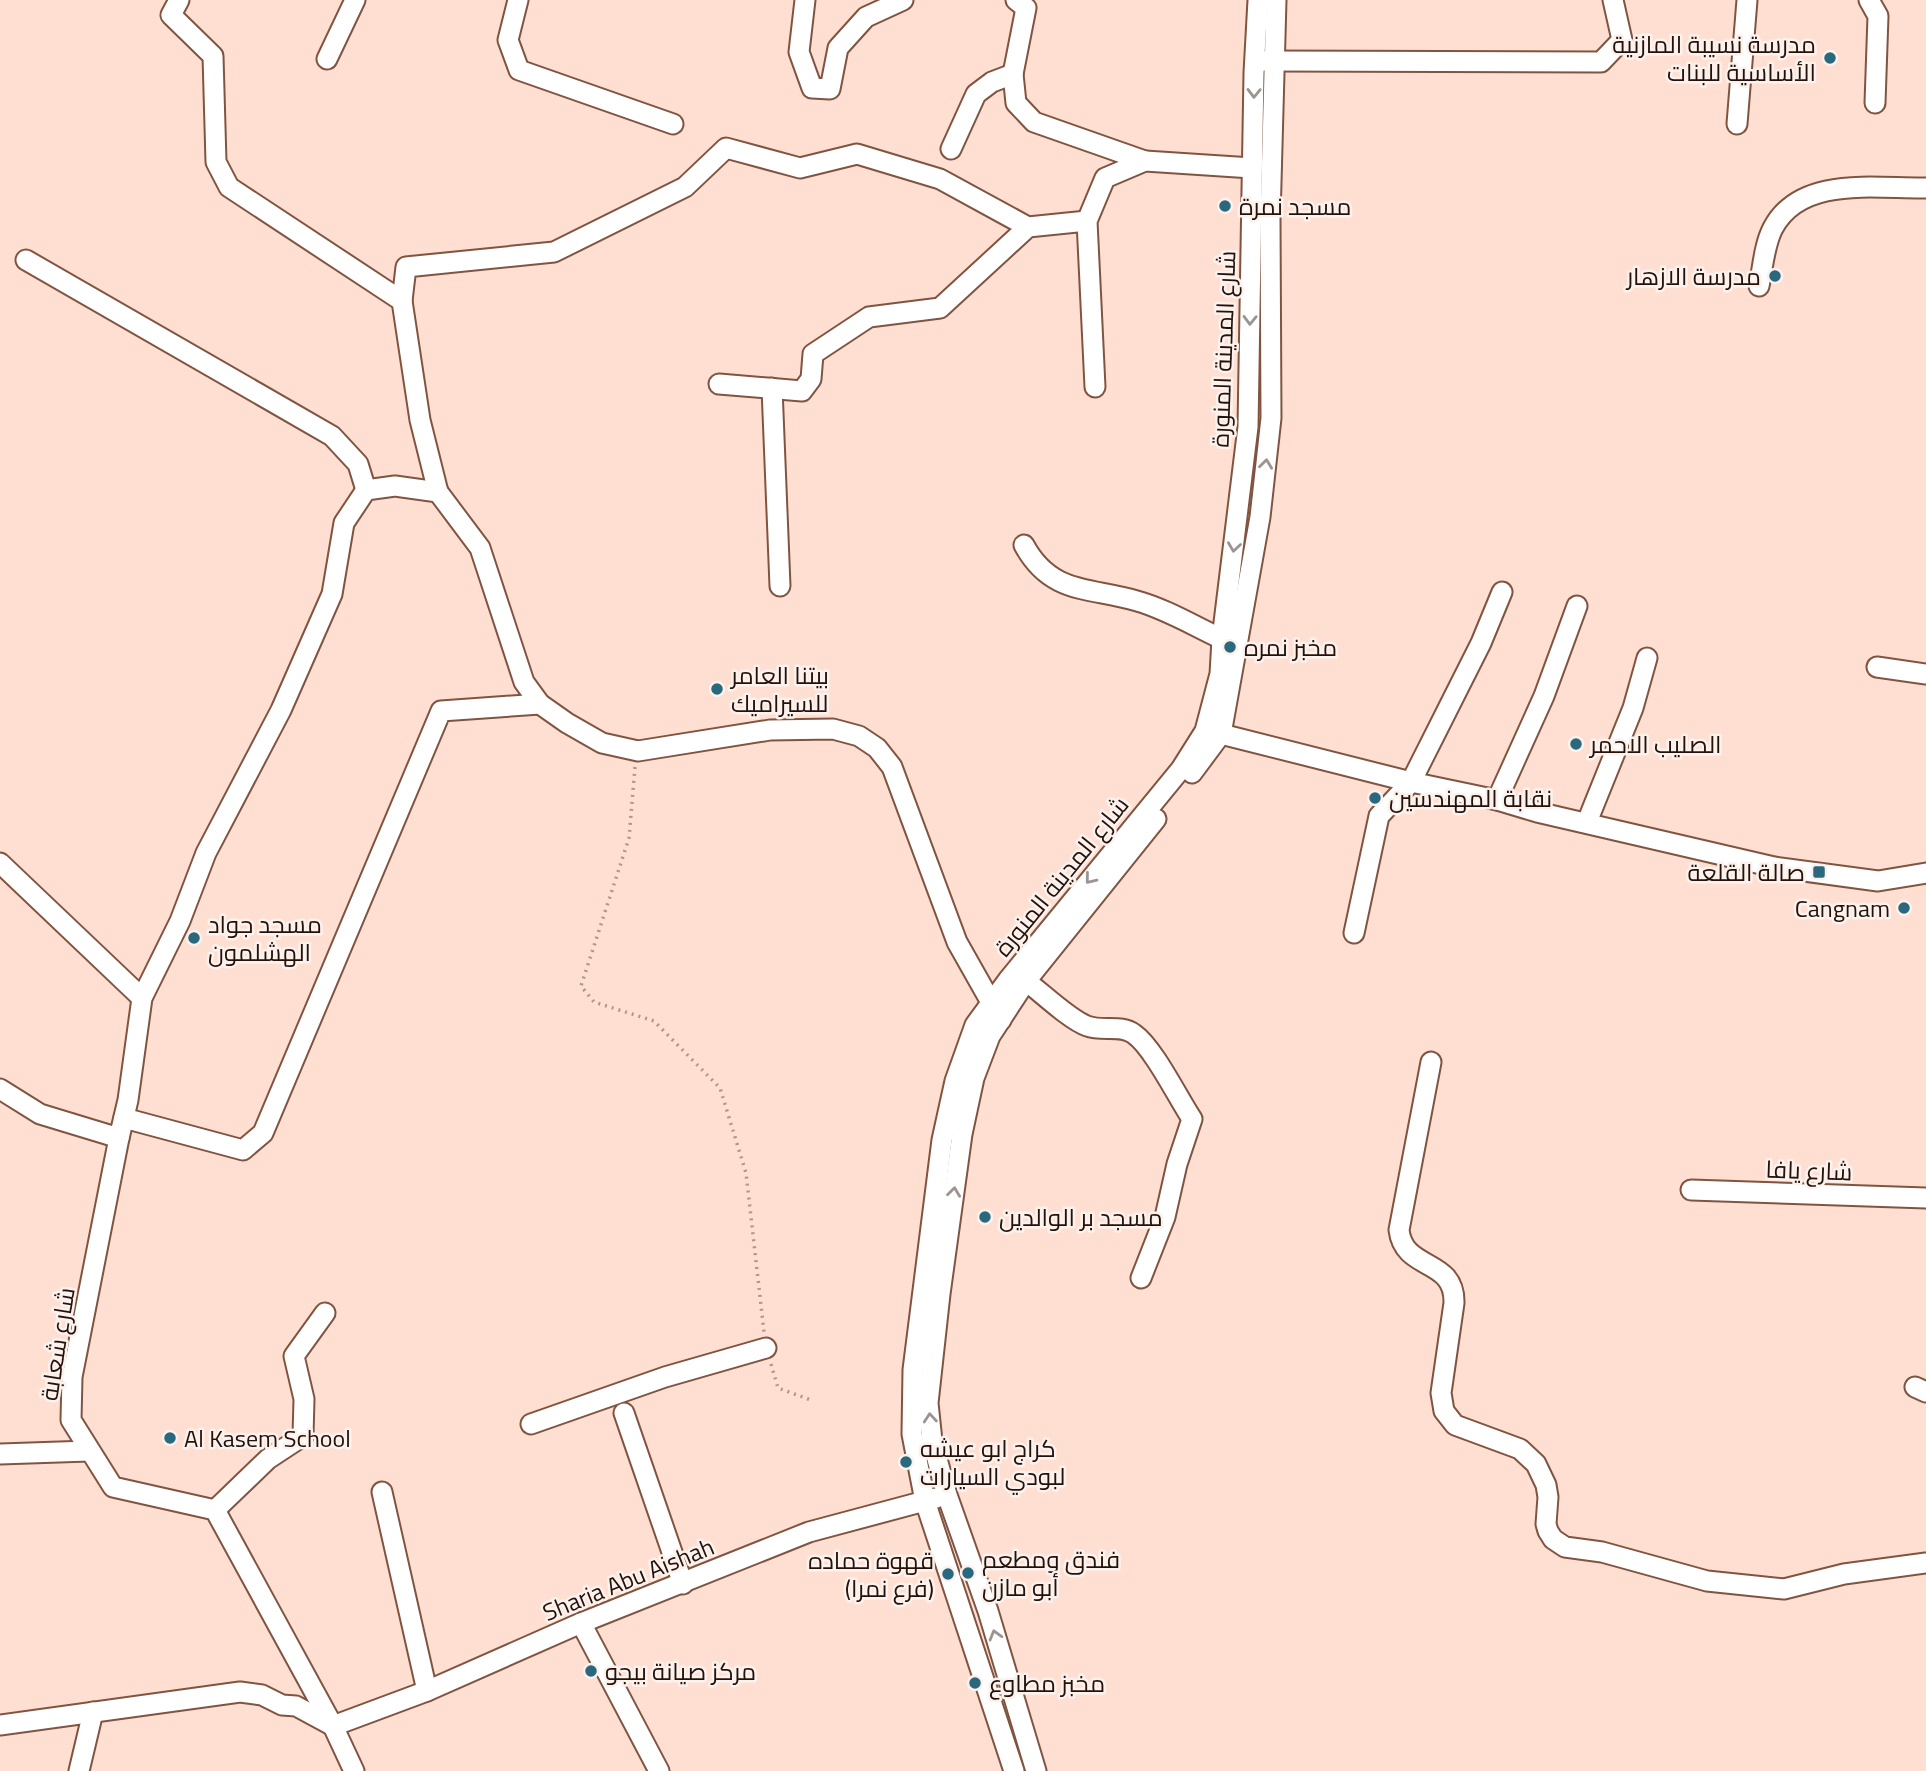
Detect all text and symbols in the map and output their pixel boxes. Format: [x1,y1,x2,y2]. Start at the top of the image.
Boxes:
place label: مدرسة نسيبة المازنية الأساسية للبنات [1612,26,1816,90]
marker: مدرسة نسيبة المازنية الأساسية للبنات [1822,50,1838,66]
one-way arrow [1246,87,1261,98]
place label: مسجد نمرة [1239,188,1351,224]
marker: مسجد نمرة [1217,198,1233,214]
street label: شارع المدينة المنورة [1202,250,1244,448]
place label: مدرسة الازهار [1625,258,1761,294]
marker: مدرسة الازهار [1767,268,1783,284]
one-way arrow [1242,315,1257,326]
one-way arrow [1259,458,1274,470]
one-way arrow [1227,541,1242,553]
place label: مخبز نمره [1244,629,1337,665]
marker: مخبز نمره [1222,639,1238,655]
place label: بيتنا العامر للسيراميك [729,657,829,721]
marker: بيتنا العامر للسيراميك [709,681,725,697]
place label: الصليب الاحمر [1588,726,1721,762]
marker: الصليب الاحمر [1568,736,1584,752]
place label: نقابة المهندسين [1389,780,1552,816]
street label: شارع المدينة المنورة [985,788,1137,964]
marker: نقابة المهندسين [1367,790,1383,806]
place label: صالة القلعة [1688,854,1805,890]
marker: صالة القلعة [1811,864,1827,880]
one-way arrow [1086,872,1099,884]
place label: Cangnam [1795,890,1890,926]
marker: Cangnam [1896,900,1912,916]
place label: مسجد جواد الهشلمون [208,906,322,970]
marker: مسجد جواد الهشلمون [186,930,202,946]
street label: شارع يافا [1765,1150,1853,1190]
one-way arrow [947,1186,962,1198]
place label: مسجد بر الوالدين [999,1199,1163,1235]
marker: مسجد بر الوالدين [977,1209,993,1225]
street label: شارع شعابة [30,1285,84,1403]
one-way arrow [923,1412,938,1423]
place label: Al Kasem School [184,1420,351,1456]
marker: Al Kasem School [162,1430,178,1446]
place label: كراج ابو عيشه لبودي السيارات [920,1430,1065,1495]
marker: كراج ابو عيشه لبودي السيارات [898,1454,914,1470]
street label: Sharia Abu Aishah [537,1528,719,1630]
place label: فندق ومطعم أبو مازن [982,1541,1120,1605]
place label: قهوة حماده (فرع نمرا) [808,1542,934,1606]
marker: فندق ومطعم أبو مازن [960,1565,976,1581]
marker: قهوة حماده (فرع نمرا) [940,1566,956,1582]
one-way arrow [989,1630,1003,1642]
place label: مركز صيانة بيجو [605,1653,756,1689]
marker: مركز صيانة بيجو [583,1663,599,1679]
place label: مخبز مطاوع [989,1665,1105,1701]
marker: مخبز مطاوع [967,1675,983,1691]

